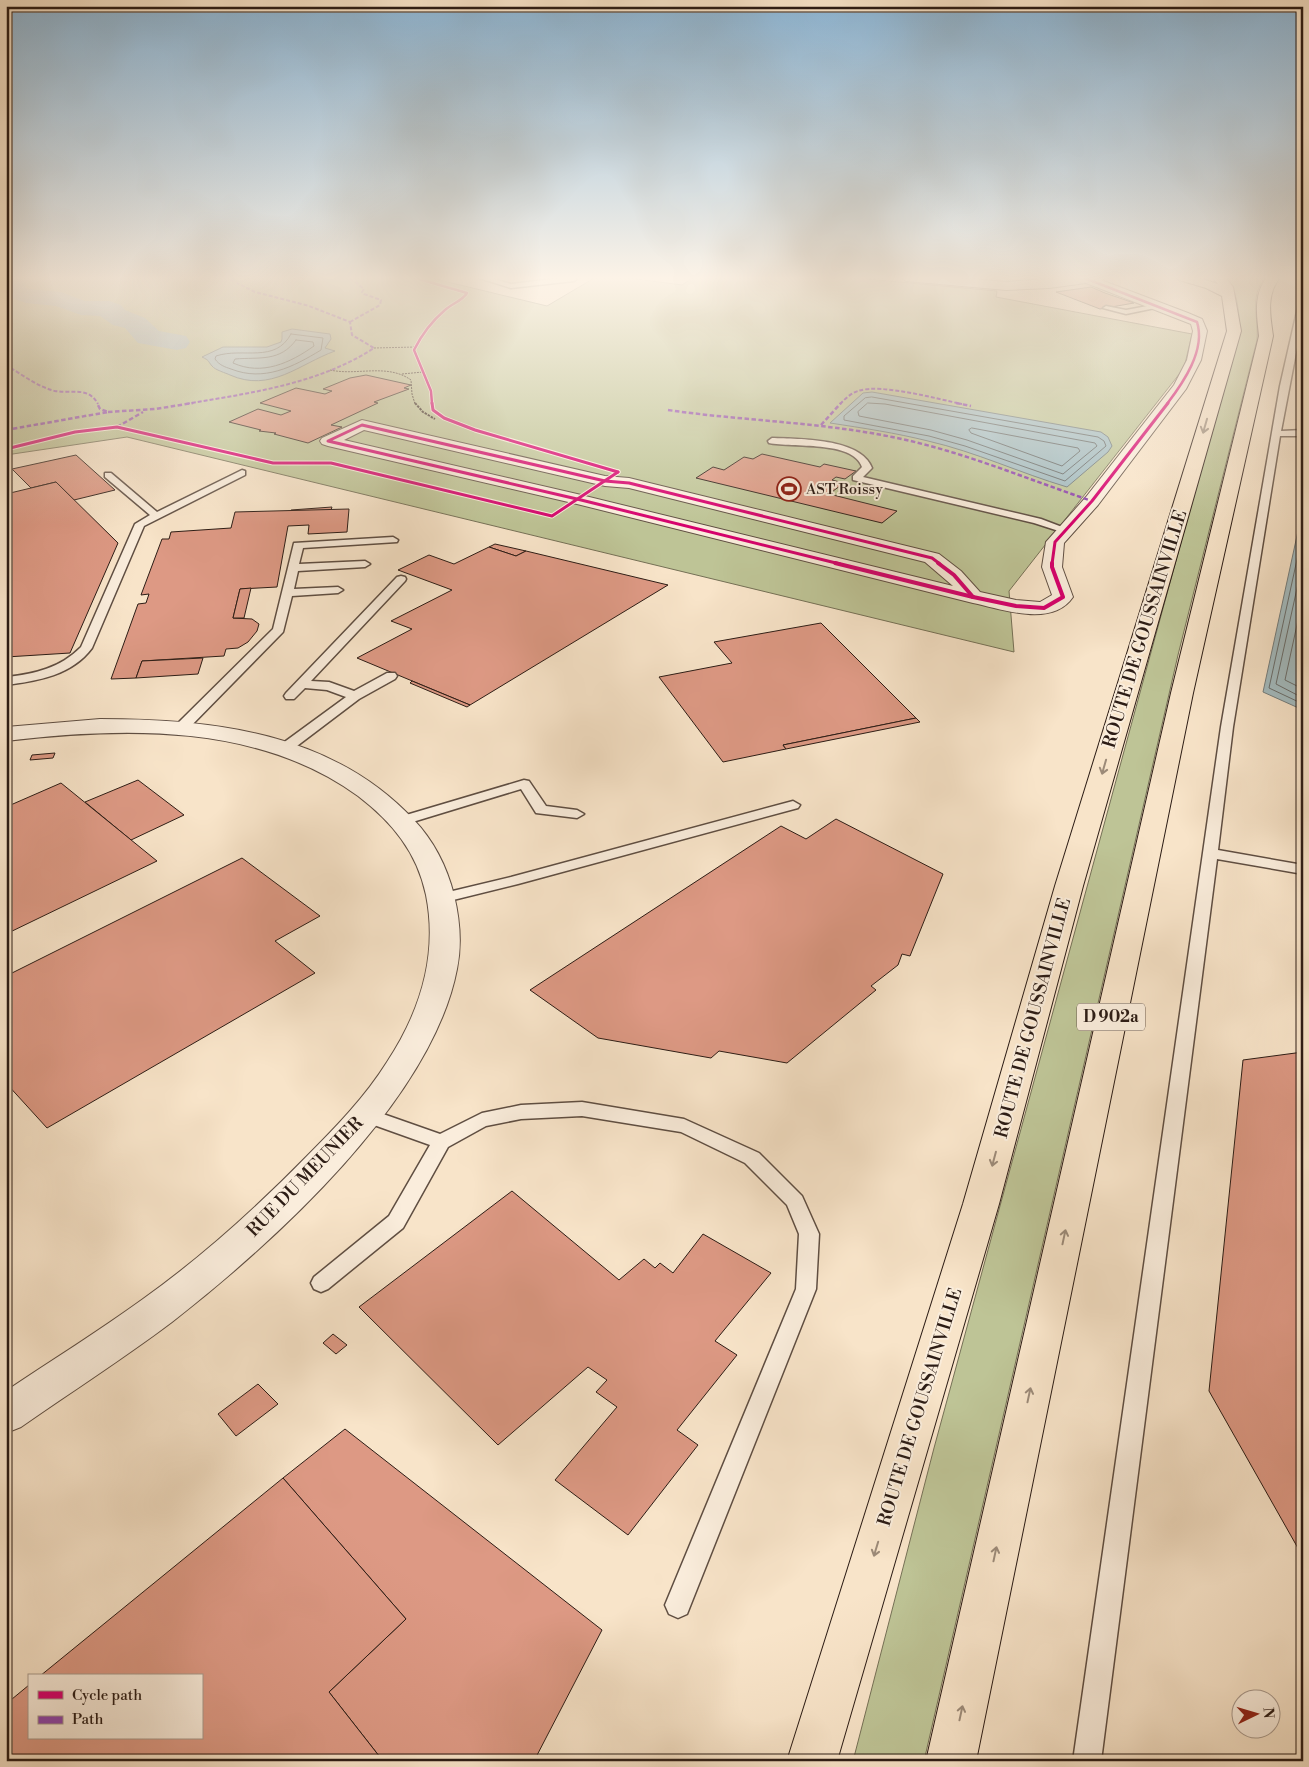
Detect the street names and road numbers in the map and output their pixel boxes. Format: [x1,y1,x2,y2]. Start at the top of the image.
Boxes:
street label: ROUTE DE GOUSSAINVILLE [1098,507,1192,751]
street label: ROUTE DE GOUSSAINVILLE [990,895,1076,1141]
road number: D 902a [1077,1004,1145,1030]
street label: RUE DU MEUNIER [242,1112,369,1242]
street label: ROUTE DE GOUSSAINVILLE [873,1285,967,1529]

